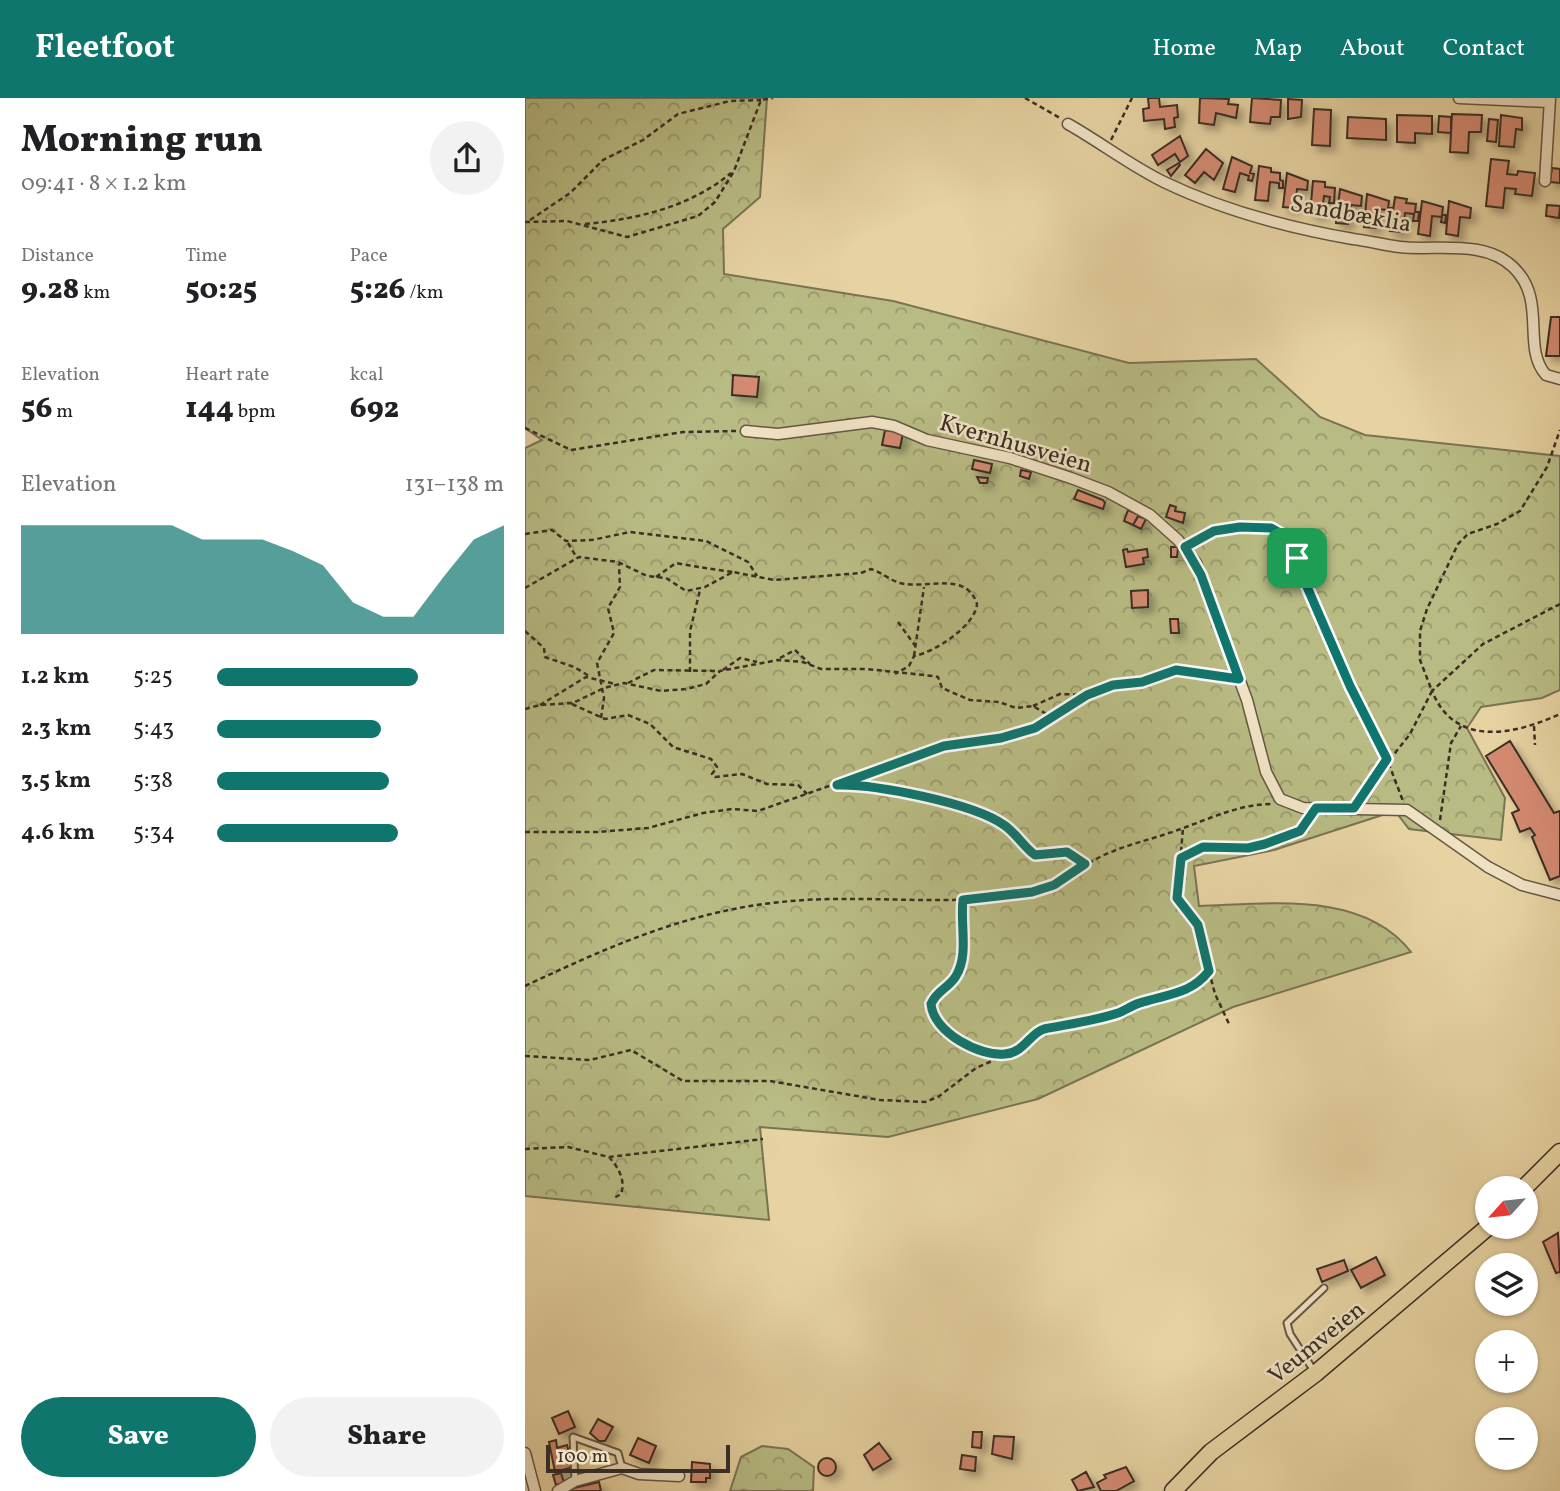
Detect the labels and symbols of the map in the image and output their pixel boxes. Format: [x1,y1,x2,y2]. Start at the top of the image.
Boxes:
street label: Sandbæklia [1287,188,1414,242]
street label: Kvernhusveien [935,407,1096,483]
pin [1267,528,1327,588]
north arrow [1475,1176,1538,1239]
street label: Veumveien [1261,1294,1373,1393]
scale bar [546,1442,730,1474]

